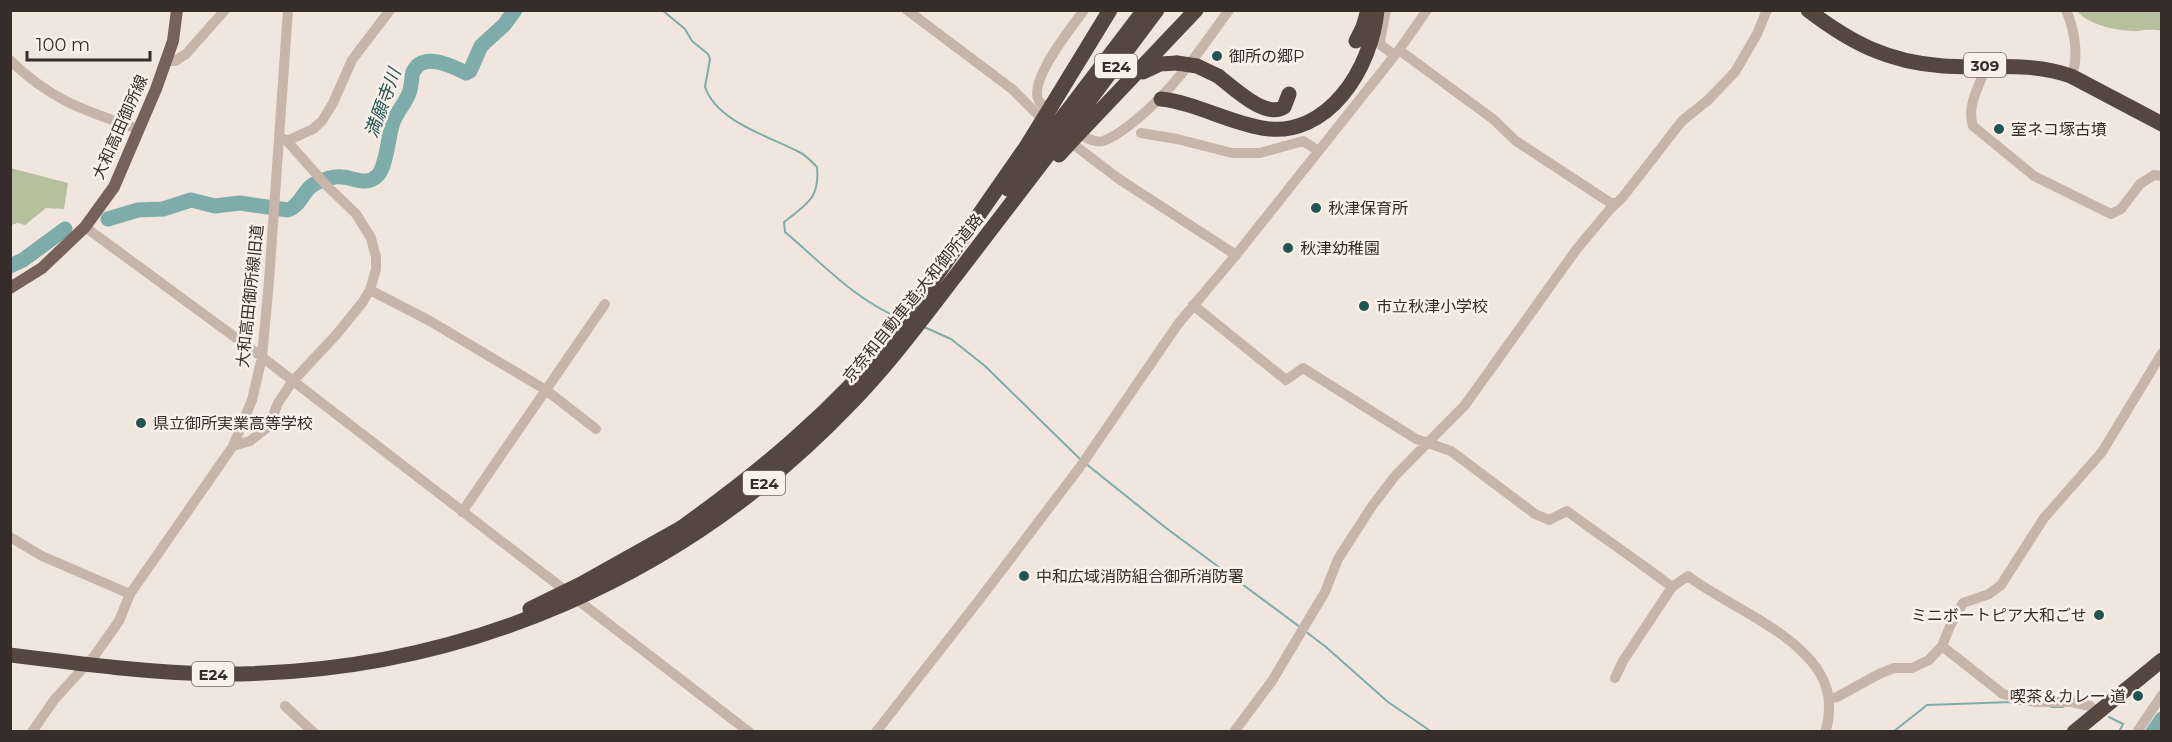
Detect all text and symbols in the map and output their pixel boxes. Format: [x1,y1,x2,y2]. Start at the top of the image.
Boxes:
scale bar [27,24,150,62]
text: 100 m [36,34,90,56]
place label: 御所の郷P [1229,47,1305,66]
marker: 御所の郷P [1210,49,1224,63]
road number: 309 [1964,53,2006,77]
road number: E24 [1095,54,1137,78]
water label: 満願寺川 [360,64,406,141]
street label: 大和高田御所線 [89,72,151,182]
place label: 室ネコ塚古墳 [2011,120,2107,139]
marker: 室ネコ塚古墳 [1992,122,2006,136]
place label: 秋津保育所 [1328,199,1408,218]
marker: 秋津保育所 [1309,201,1323,215]
street label: 京奈和自動車道;大和御所道路 [839,210,987,386]
street label: 大和高田御所線旧道 [233,223,267,369]
place label: 秋津幼稚園 [1300,239,1380,258]
marker: 秋津幼稚園 [1281,241,1295,255]
place label: 市立秋津小学校 [1376,297,1488,316]
marker: 市立秋津小学校 [1357,299,1371,313]
place label: 県立御所実業高等学校 [153,414,313,433]
marker: 県立御所実業高等学校 [134,416,148,430]
road number: E24 [743,471,785,495]
place label: 中和広域消防組合御所消防署 [1036,567,1244,586]
marker: 中和広域消防組合御所消防署 [1017,569,1031,583]
place label: ミニボートピア大和ごせ [1911,606,2087,625]
marker: ミニボートピア大和ごせ [2092,608,2106,622]
road number: E24 [192,662,234,686]
place label: 喫茶＆カレー 道 [2010,687,2126,706]
marker: 喫茶＆カレー 道 [2131,689,2145,703]

